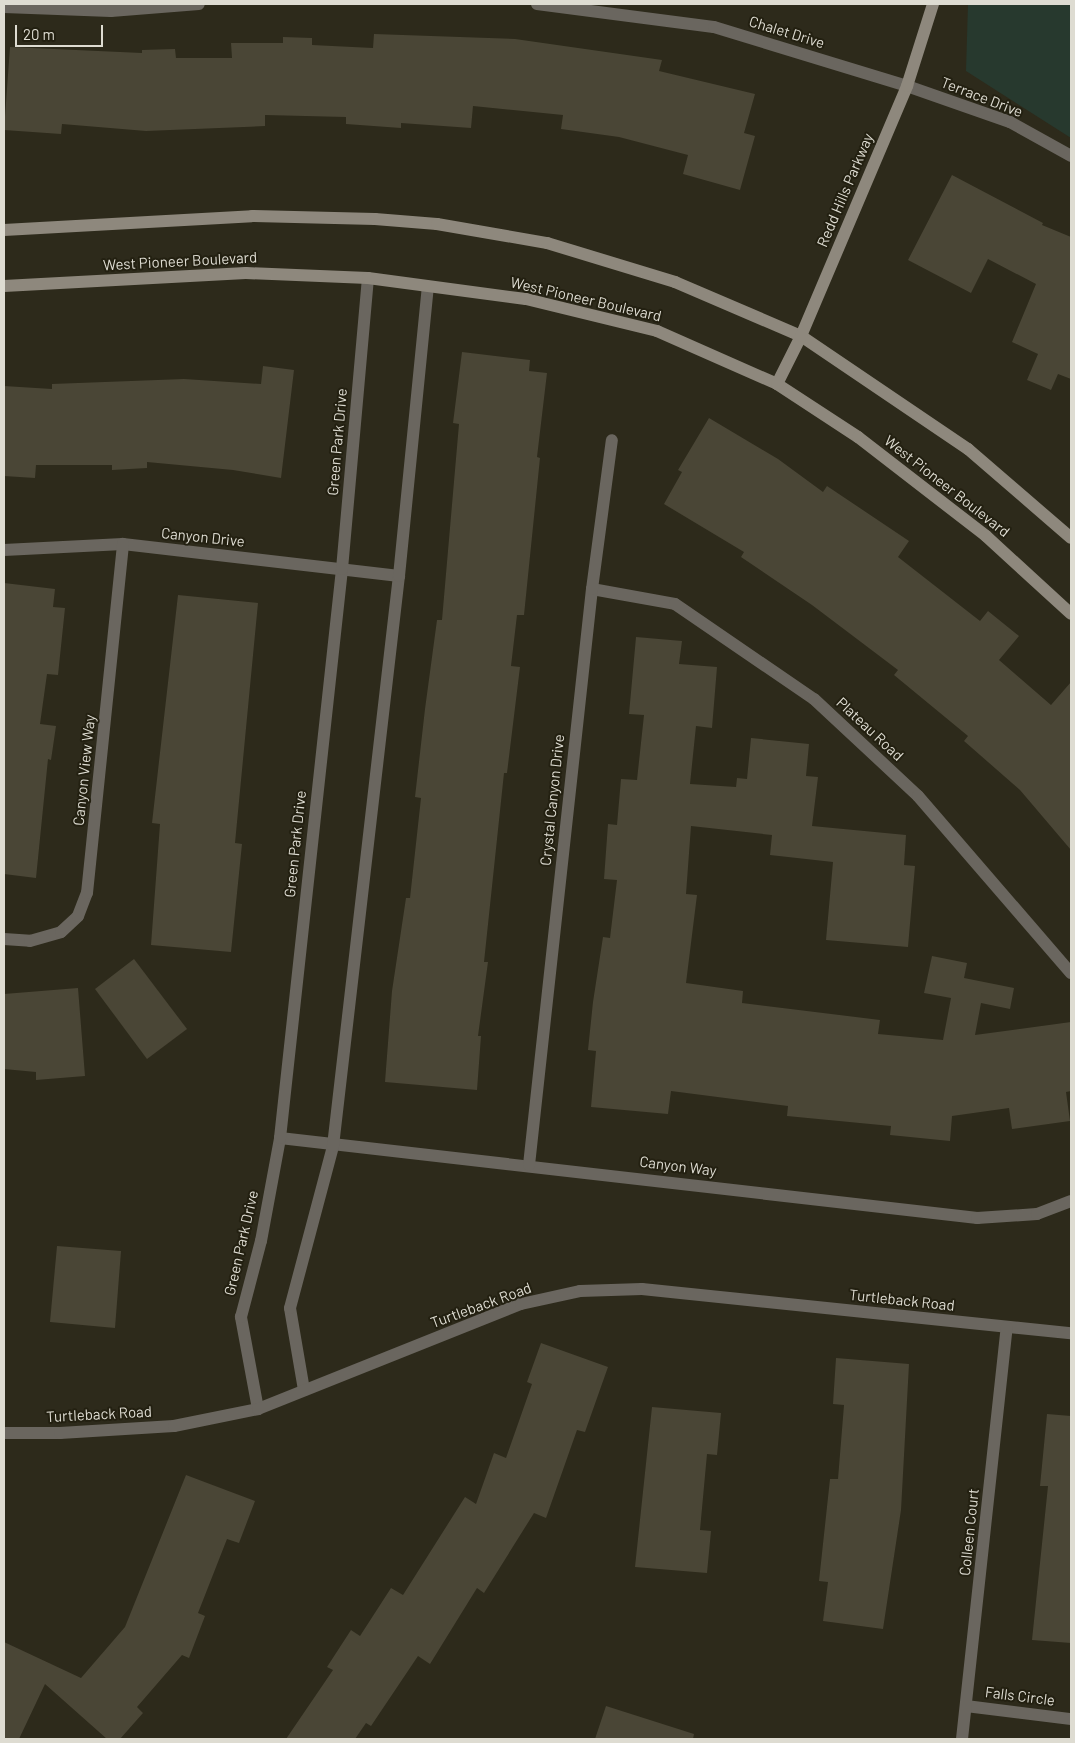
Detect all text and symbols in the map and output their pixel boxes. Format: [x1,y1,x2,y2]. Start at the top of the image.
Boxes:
street label: Chalet Drive [747,12,827,52]
scale bar [18,15,105,47]
text: 20 m [23,25,55,43]
street label: Terrace Drive [939,73,1025,121]
street label: Redd Hills Parkway [813,130,877,250]
street label: West Pioneer Boulevard [102,248,258,274]
street label: West Pioneer Boulevard [509,273,663,325]
street label: Green Park Drive [323,388,351,496]
street label: West Pioneer Boulevard [881,431,1013,541]
street label: Canyon Drive [160,524,246,550]
street label: Plateau Road [833,693,907,765]
street label: Canyon View Way [69,713,99,827]
street label: Crystal Canyon Drive [536,733,568,867]
street label: Green Park Drive [280,790,310,898]
street label: Canyon Way [638,1152,718,1180]
street label: Green Park Drive [220,1189,262,1297]
street label: Turtleback Road [428,1278,534,1332]
street label: Turtleback Road [848,1286,956,1314]
street label: Turtleback Road [46,1402,152,1426]
street label: Colleen Court [955,1487,983,1577]
street label: Falls Circle [984,1683,1056,1709]

